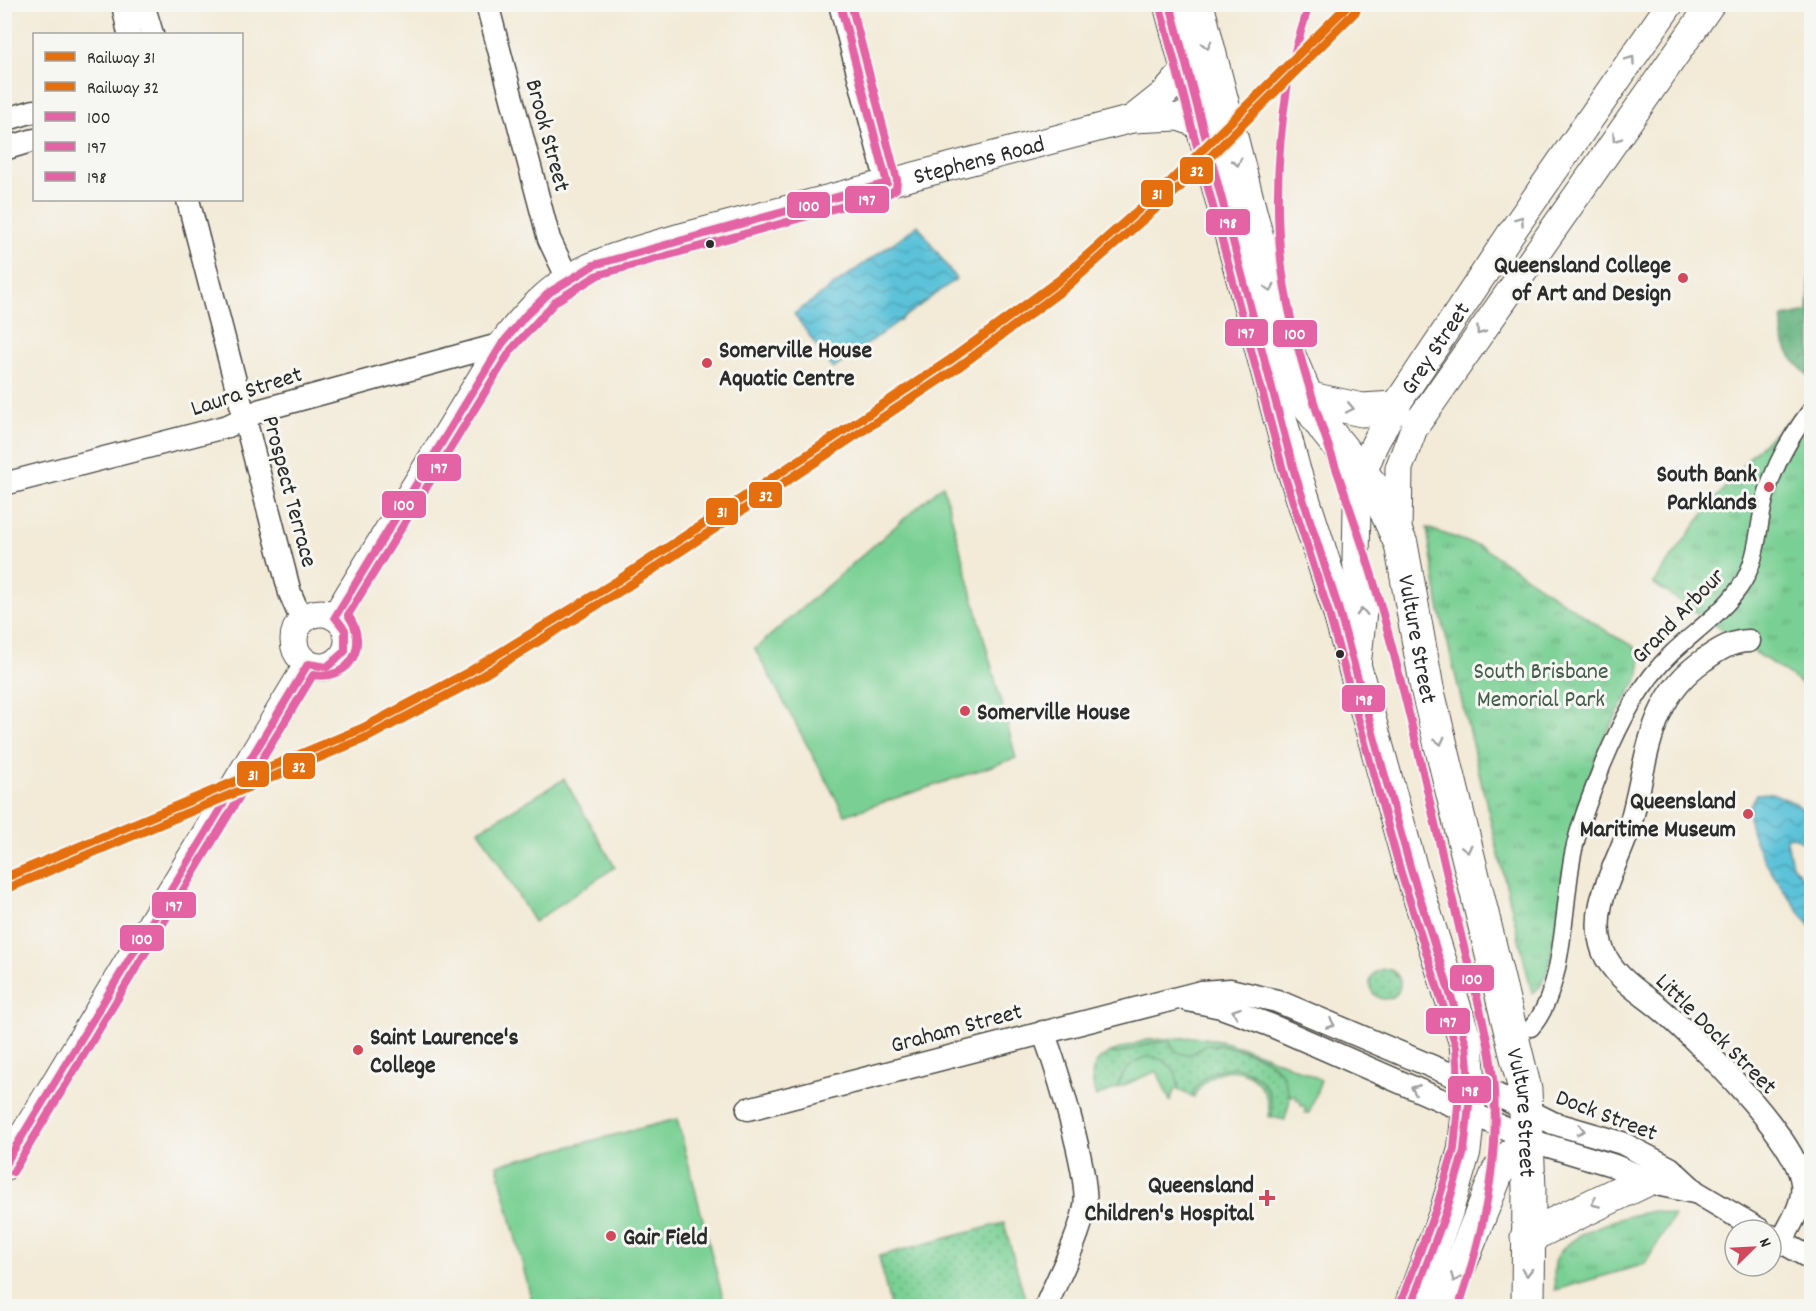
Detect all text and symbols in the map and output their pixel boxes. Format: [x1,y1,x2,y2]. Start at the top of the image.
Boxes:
legend [33,33,243,201]
one-way arrow [1200,39,1213,49]
text: Railway 31 [87,47,155,72]
one-way arrow [1624,56,1635,67]
street label: Brook Street [515,76,577,196]
text: Railway 32 [87,77,159,102]
text: 100 [87,107,111,132]
street label: Stephens Road [910,129,1049,195]
one-way arrow [1612,132,1623,143]
text: 197 [87,137,106,162]
line badge: 32 [1179,156,1214,185]
one-way arrow [1230,156,1242,167]
text: 32 [1190,161,1204,184]
text: 198 [87,167,106,192]
line badge: 31 [1140,179,1174,208]
text: 31 [1152,184,1162,207]
line badge: 197 [844,185,890,214]
text: 197 [859,190,875,213]
line badge: 100 [786,191,831,219]
text: 100 [799,196,819,219]
line badge: 198 [1205,208,1251,236]
text: 198 [1219,213,1237,236]
one-way arrow [1513,216,1524,227]
unlabelled marker [704,238,716,250]
place label: Queensland College of Art and Design [1494,250,1671,312]
marker: Queensland College of Art and Design [1676,271,1690,285]
one-way arrow [1262,282,1275,292]
street label: Grey Street [1393,296,1480,403]
line badge: 197 [1224,318,1269,347]
line badge: 100 [1272,319,1318,348]
text: 197 [1238,323,1254,346]
text: 100 [1285,324,1305,347]
one-way arrow [1477,324,1488,335]
place label: Somerville House Aquatic Centre [719,335,873,397]
marker: Somerville House Aquatic Centre [700,356,714,370]
street label: Laura Street [187,359,307,427]
one-way arrow [1344,400,1354,413]
street label: Prospect Terrace [252,412,325,571]
line badge: 197 [416,453,462,482]
text: 197 [431,458,447,481]
place label: South Bank Parklands [1656,459,1757,521]
marker: South Bank Parklands [1762,480,1776,494]
line badge: 32 [748,481,783,509]
text: 32 [759,486,773,509]
line badge: 100 [381,490,427,519]
text: 100 [394,495,414,518]
line badge: 31 [705,497,739,526]
text: 31 [717,502,727,525]
street label: Grand Arbour [1624,561,1734,673]
street label: Vulture Street [1387,572,1444,708]
one-way arrow [1355,608,1368,617]
unlabelled marker [1334,648,1346,660]
park label: South Brisbane Memorial Park [1473,656,1609,718]
line badge: 198 [1341,684,1386,713]
text: 198 [1355,690,1373,713]
place label: Somerville House [977,697,1131,731]
marker: Somerville House [958,704,972,718]
one-way arrow [1432,736,1445,746]
line badge: 32 [282,752,316,780]
text: 32 [292,757,306,780]
line badge: 31 [236,760,270,788]
text: 31 [248,765,258,788]
place label: Queensland Maritime Museum [1580,786,1736,848]
marker: Queensland Maritime Museum [1741,807,1755,821]
one-way arrow [1459,844,1472,854]
line badge: 197 [151,891,197,919]
text: 197 [166,896,182,919]
line badge: 100 [119,924,165,952]
text: 100 [132,929,152,952]
line badge: 100 [1449,964,1495,992]
street label: Little Dock Street [1646,967,1784,1104]
text: 100 [1462,969,1482,992]
street label: Graham Street [887,996,1026,1064]
one-way arrow [1231,1007,1242,1020]
line badge: 197 [1425,1007,1471,1035]
text: 197 [1440,1012,1456,1035]
one-way arrow [1324,1017,1335,1029]
place label: Saint Laurence's College [370,1022,519,1084]
marker: Saint Laurence's College [351,1043,365,1057]
street label: Vulture Street [1495,1045,1543,1178]
line badge: 198 [1447,1075,1492,1104]
text: 198 [1461,1081,1479,1104]
street label: Dock Street [1550,1082,1662,1152]
one-way arrow [1410,1084,1421,1096]
one-way arrow [1575,1123,1585,1136]
place label: Queensland Children's Hospital [1085,1170,1254,1232]
marker: Queensland Children's Hospital [1258,1189,1276,1207]
one-way arrow [1590,1196,1601,1208]
north arrow [1723,1218,1783,1278]
place label: Gair Field [623,1222,708,1256]
marker: Gair Field [604,1229,618,1243]
text: N [1752,1235,1777,1251]
one-way arrow [1521,1267,1533,1276]
one-way arrow [1450,1272,1462,1283]

